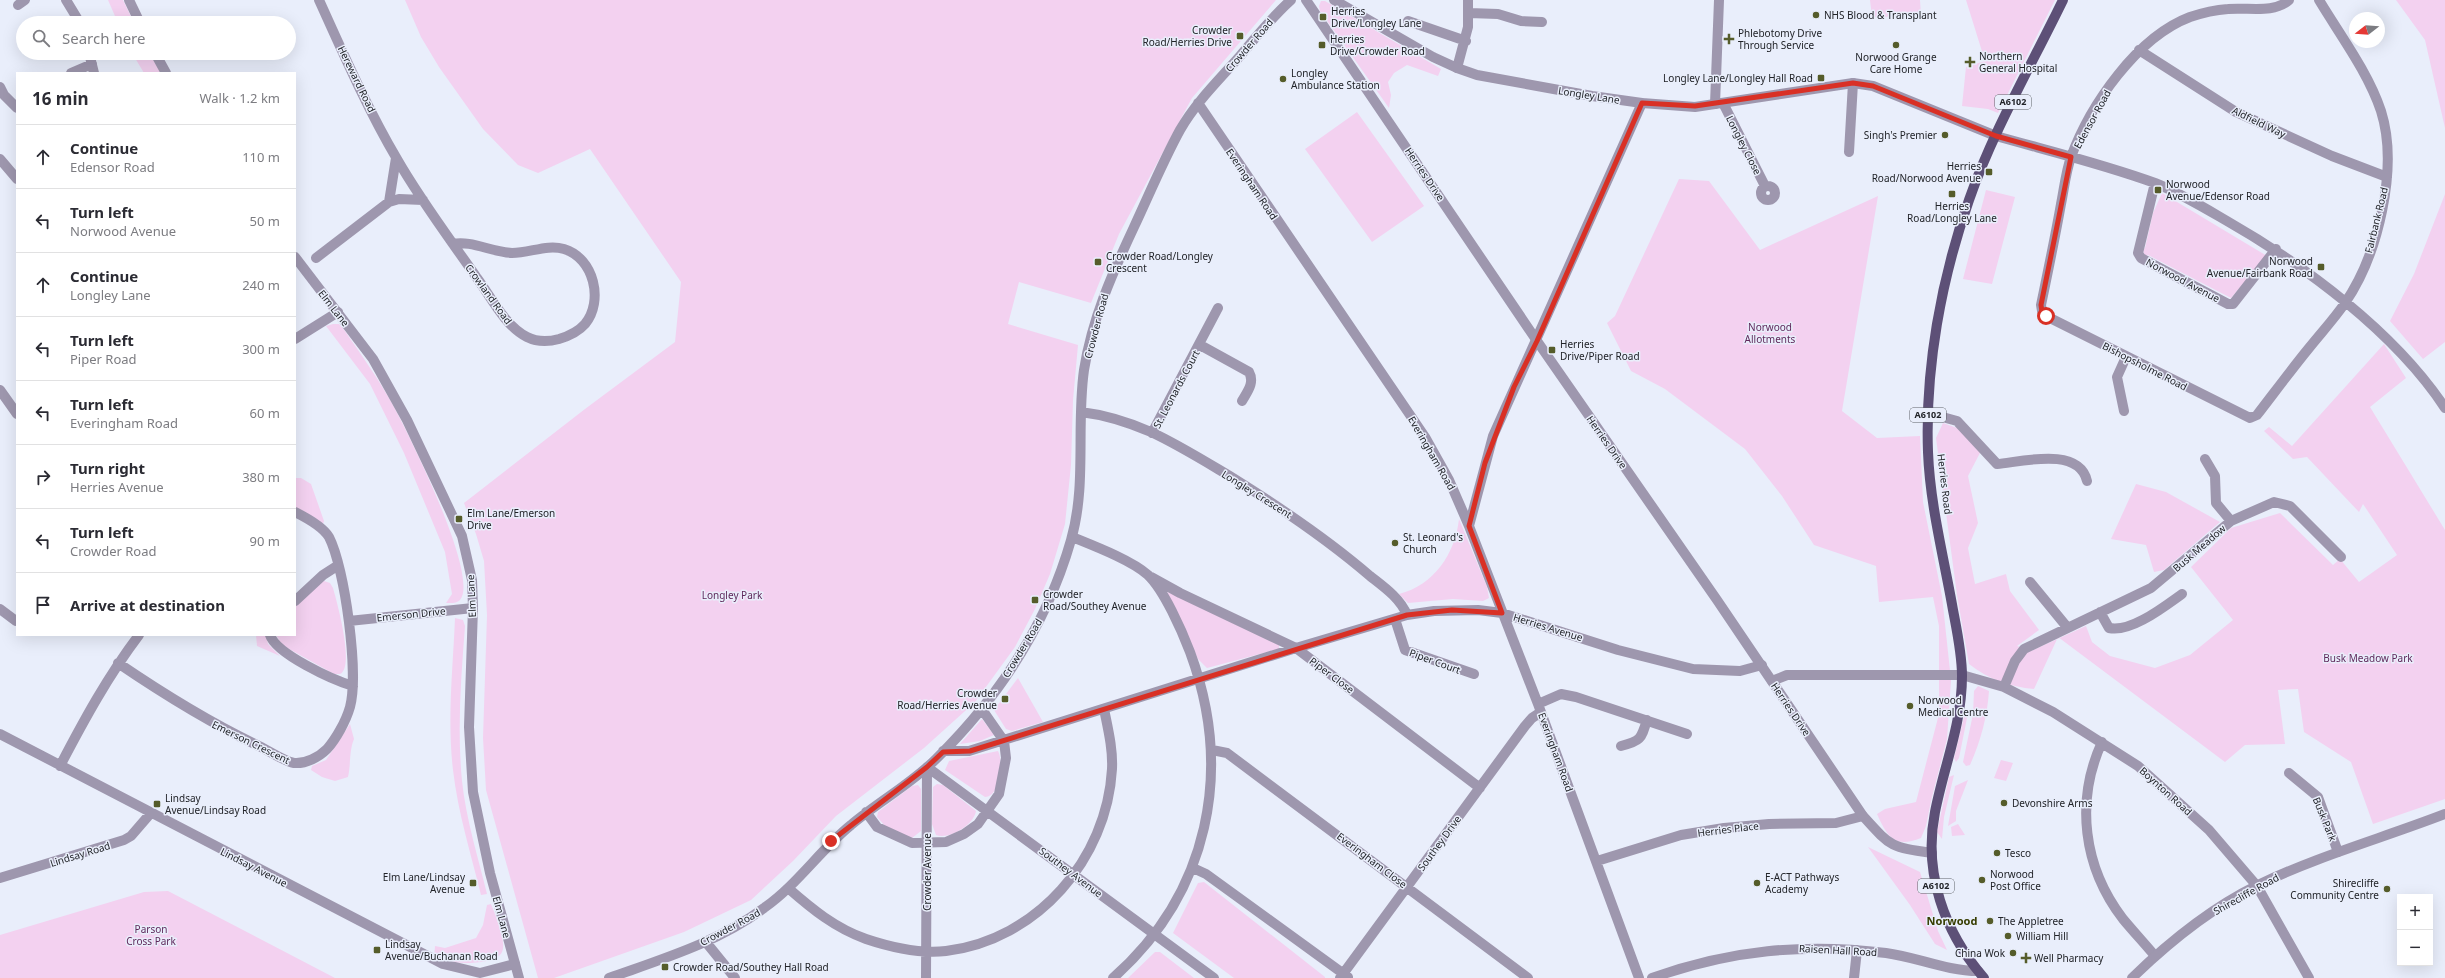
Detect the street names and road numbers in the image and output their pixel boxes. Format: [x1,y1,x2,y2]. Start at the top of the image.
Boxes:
street label: Crowder Road [1222,15,1276,75]
street label: Hereward Road [335,43,379,115]
street label: Longley Lane [1557,83,1621,107]
street label: Edensor Road [2070,87,2114,151]
road number: A6102 [1995,95,2031,109]
street label: Aldfield Way [2230,103,2289,141]
street label: Longley Close [1723,113,1765,177]
street label: Herries Drive [1402,145,1448,204]
street label: Everingham Road [1223,146,1281,222]
street label: Fairbank Road [2361,186,2391,254]
street label: Norwood Avenue [2144,255,2223,306]
street label: Crowland Road [462,261,516,327]
street label: Elm Lane [315,287,353,329]
street label: Crowder Road [1081,292,1111,360]
street label: Bishopsholme Road [2100,339,2190,393]
street label: St. Leonards Court [1149,347,1203,431]
road number: A6102 [1910,408,1946,422]
street label: Herries Drive [1584,413,1631,472]
street label: Everingham Road [1405,414,1459,492]
street label: Herries Road [1934,453,1956,515]
street label: Longley Crescent [1219,467,1295,521]
street label: Busk Meadow [2170,521,2228,575]
street label: Elm Lane [463,574,479,618]
street label: Emerson Drive [376,603,446,625]
street label: Herries Avenue [1512,610,1585,644]
street label: Crowder Road [999,616,1045,680]
street label: Piper Court [1407,645,1463,677]
street label: Piper Close [1307,654,1357,697]
street label: Herries Drive [1768,680,1814,739]
street label: Everingham Road [1535,711,1577,793]
street label: Emerson Crescent [210,717,293,767]
street label: Boynton Road [2137,764,2195,818]
street label: Busk Park [2310,795,2340,844]
street label: Southey Drive [1414,812,1464,874]
street label: Herries Place [1697,818,1760,840]
street label: Everingham Close [1334,829,1410,891]
street label: Crowder Avenue [920,833,934,911]
street label: Lindsay Road [48,838,112,870]
street label: Lindsay Avenue [218,844,290,890]
street label: Southey Avenue [1037,844,1106,901]
street label: Shirecliffe Road [2211,870,2281,918]
road number: A6102 [1918,879,1954,893]
street label: Elm Lane [490,895,514,940]
street label: Crowder Road [697,905,763,949]
street label: Raisen Hall Road [1798,941,1878,959]

